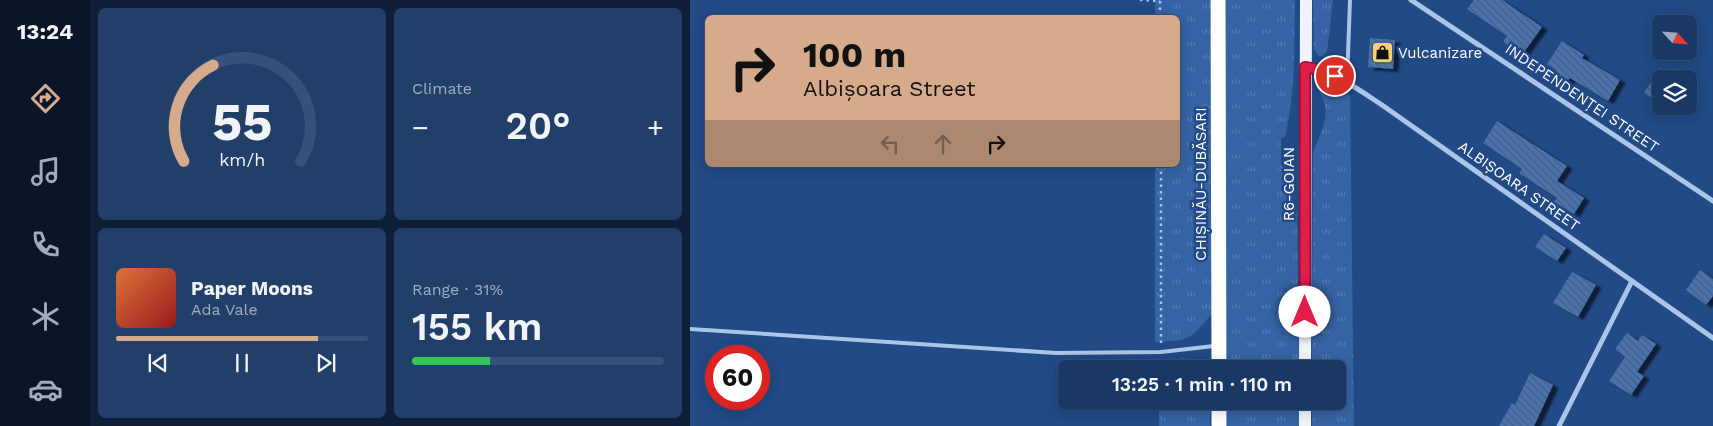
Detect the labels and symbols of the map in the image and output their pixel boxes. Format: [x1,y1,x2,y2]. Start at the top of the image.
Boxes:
north arrow [1652,15,1698,60]
street label: INDEPENDENȚEI STREET [1502,40,1662,156]
shop icon: Vulcanizare [1370,41,1394,65]
place label: Vulcanizare [1398,44,1482,62]
pin [1314,55,1356,97]
street label: CHIȘINĂU-DUBĂSARI [1192,107,1210,261]
street label: ALBIȘOARA STREET [1455,137,1583,235]
street label: R6-GOIAN [1280,147,1298,221]
position arrow [1278,285,1330,337]
speed limit sign: 60 [705,345,770,410]

